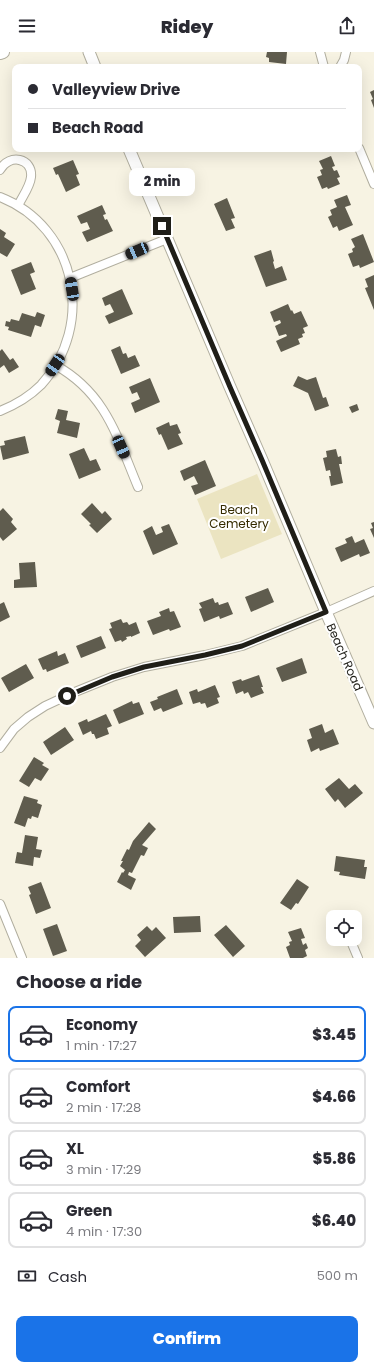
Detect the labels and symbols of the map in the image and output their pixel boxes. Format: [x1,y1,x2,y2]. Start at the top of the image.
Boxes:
callout: 2 min [129,168,195,196]
route end [153,217,171,235]
car [124,241,150,261]
car [64,276,80,302]
car [43,352,67,378]
car [111,434,131,460]
park label: Beach Cemetery [209,501,269,532]
street label: Beach Road [323,621,367,693]
route start [58,687,76,705]

